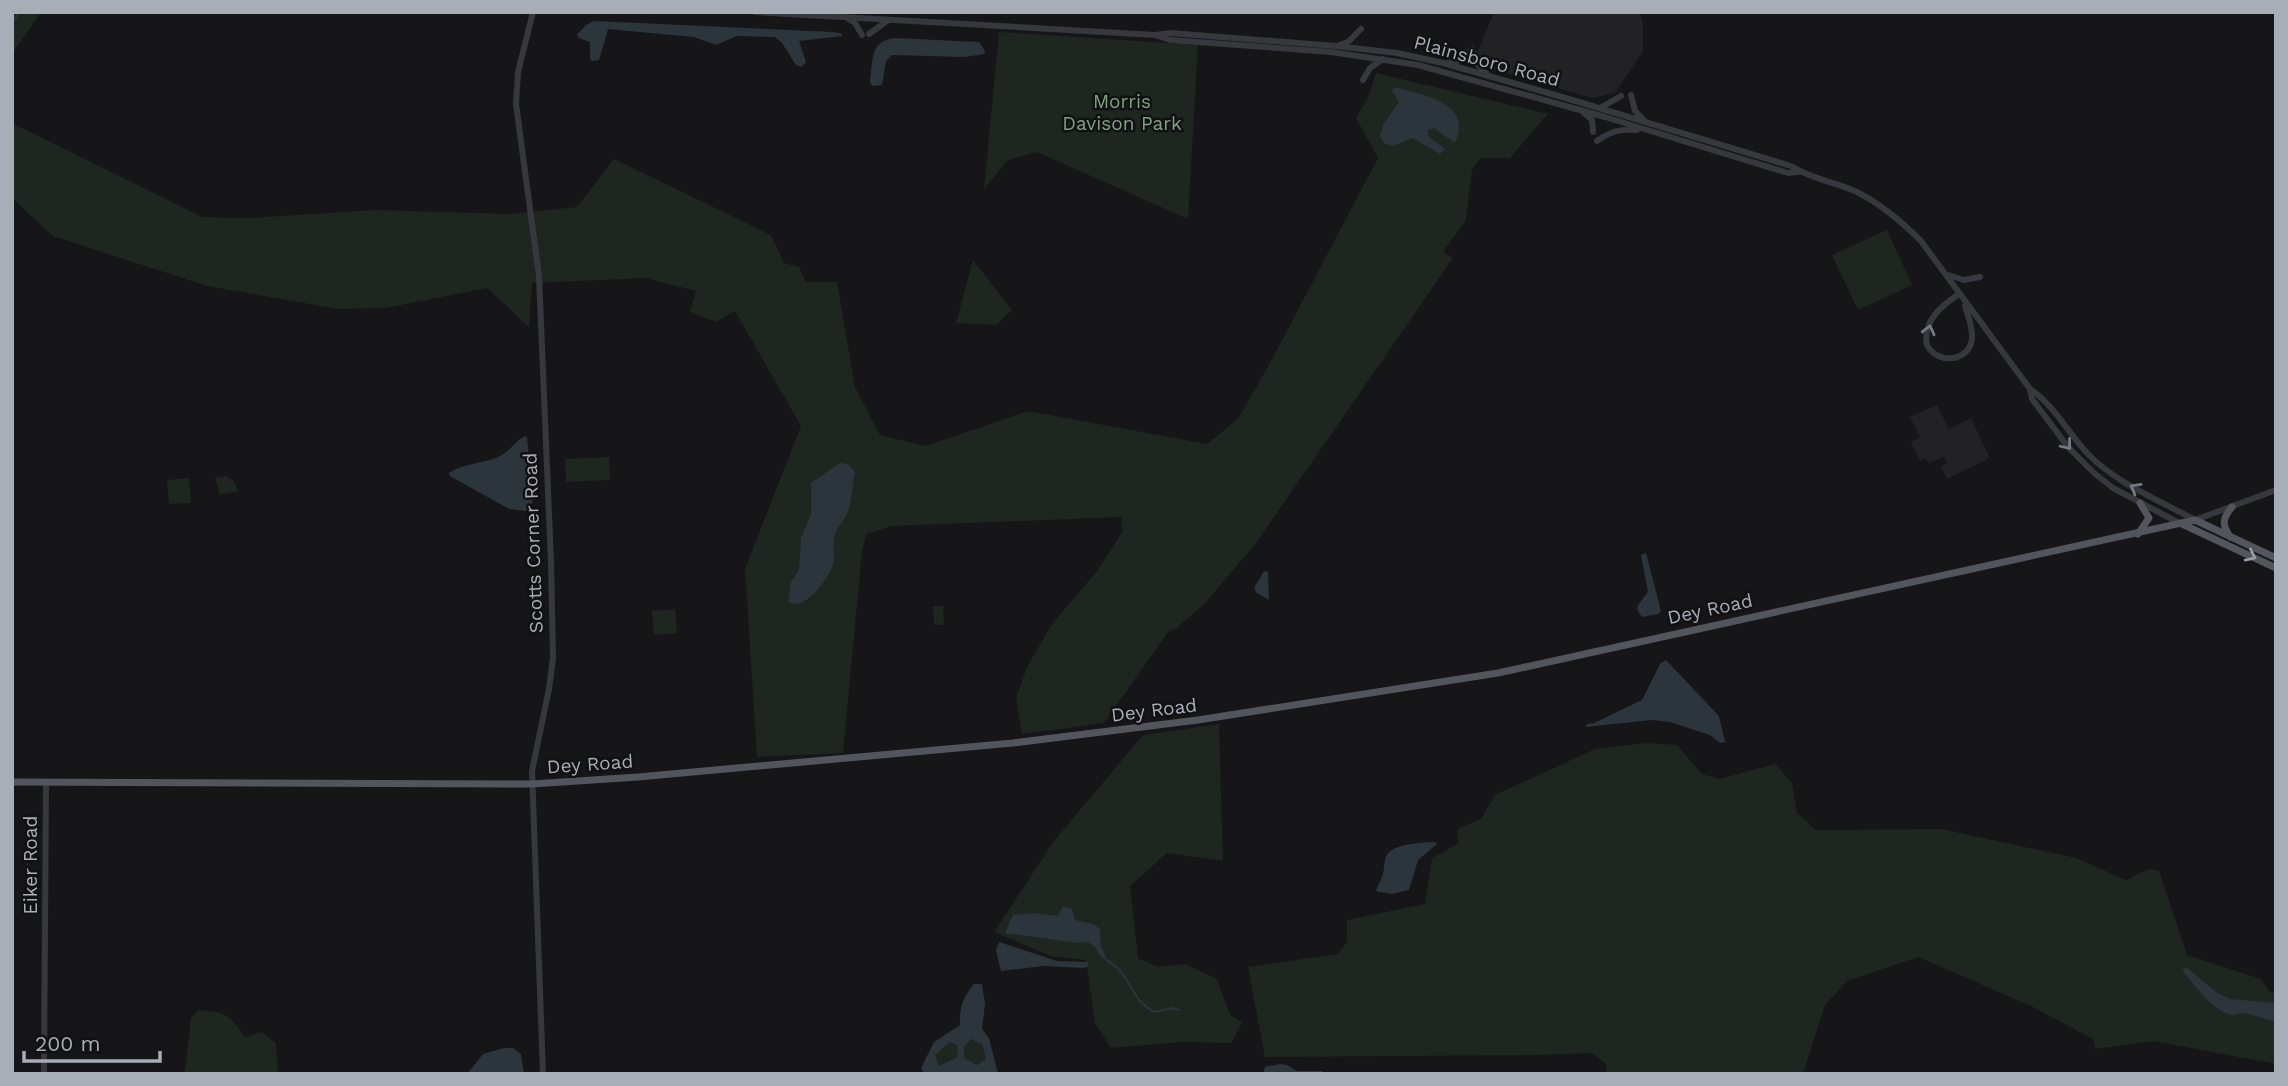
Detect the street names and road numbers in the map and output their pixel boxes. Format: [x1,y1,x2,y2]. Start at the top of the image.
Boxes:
street label: Plainsboro Road [1412,30,1562,92]
street label: Scotts Corner Road [518,452,548,634]
street label: Dey Road [1665,589,1755,629]
street label: Dey Road [1110,693,1198,727]
street label: Dey Road [546,750,634,778]
street label: Eiker Road [19,816,42,914]

